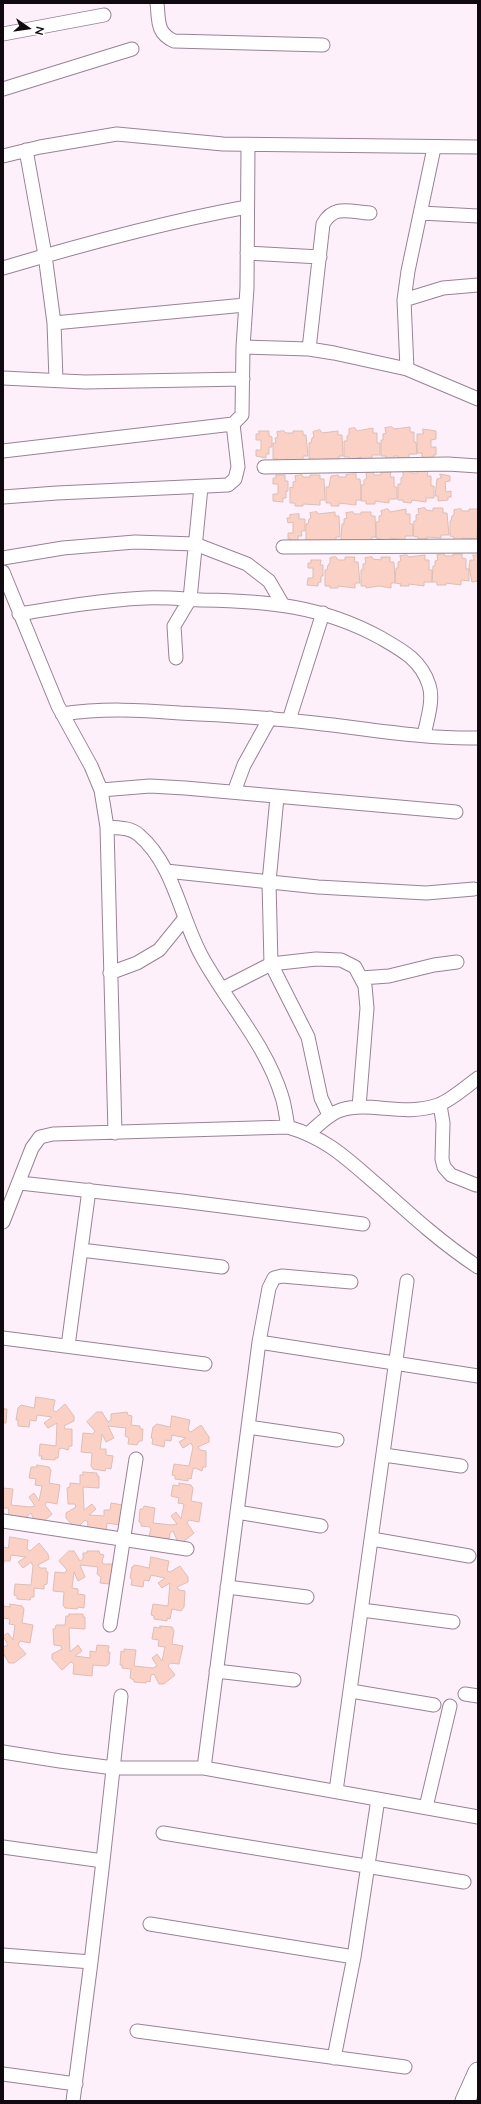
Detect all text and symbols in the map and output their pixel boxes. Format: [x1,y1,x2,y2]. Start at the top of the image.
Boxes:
north arrow [8,8,48,48]
text: N [33,25,47,36]

